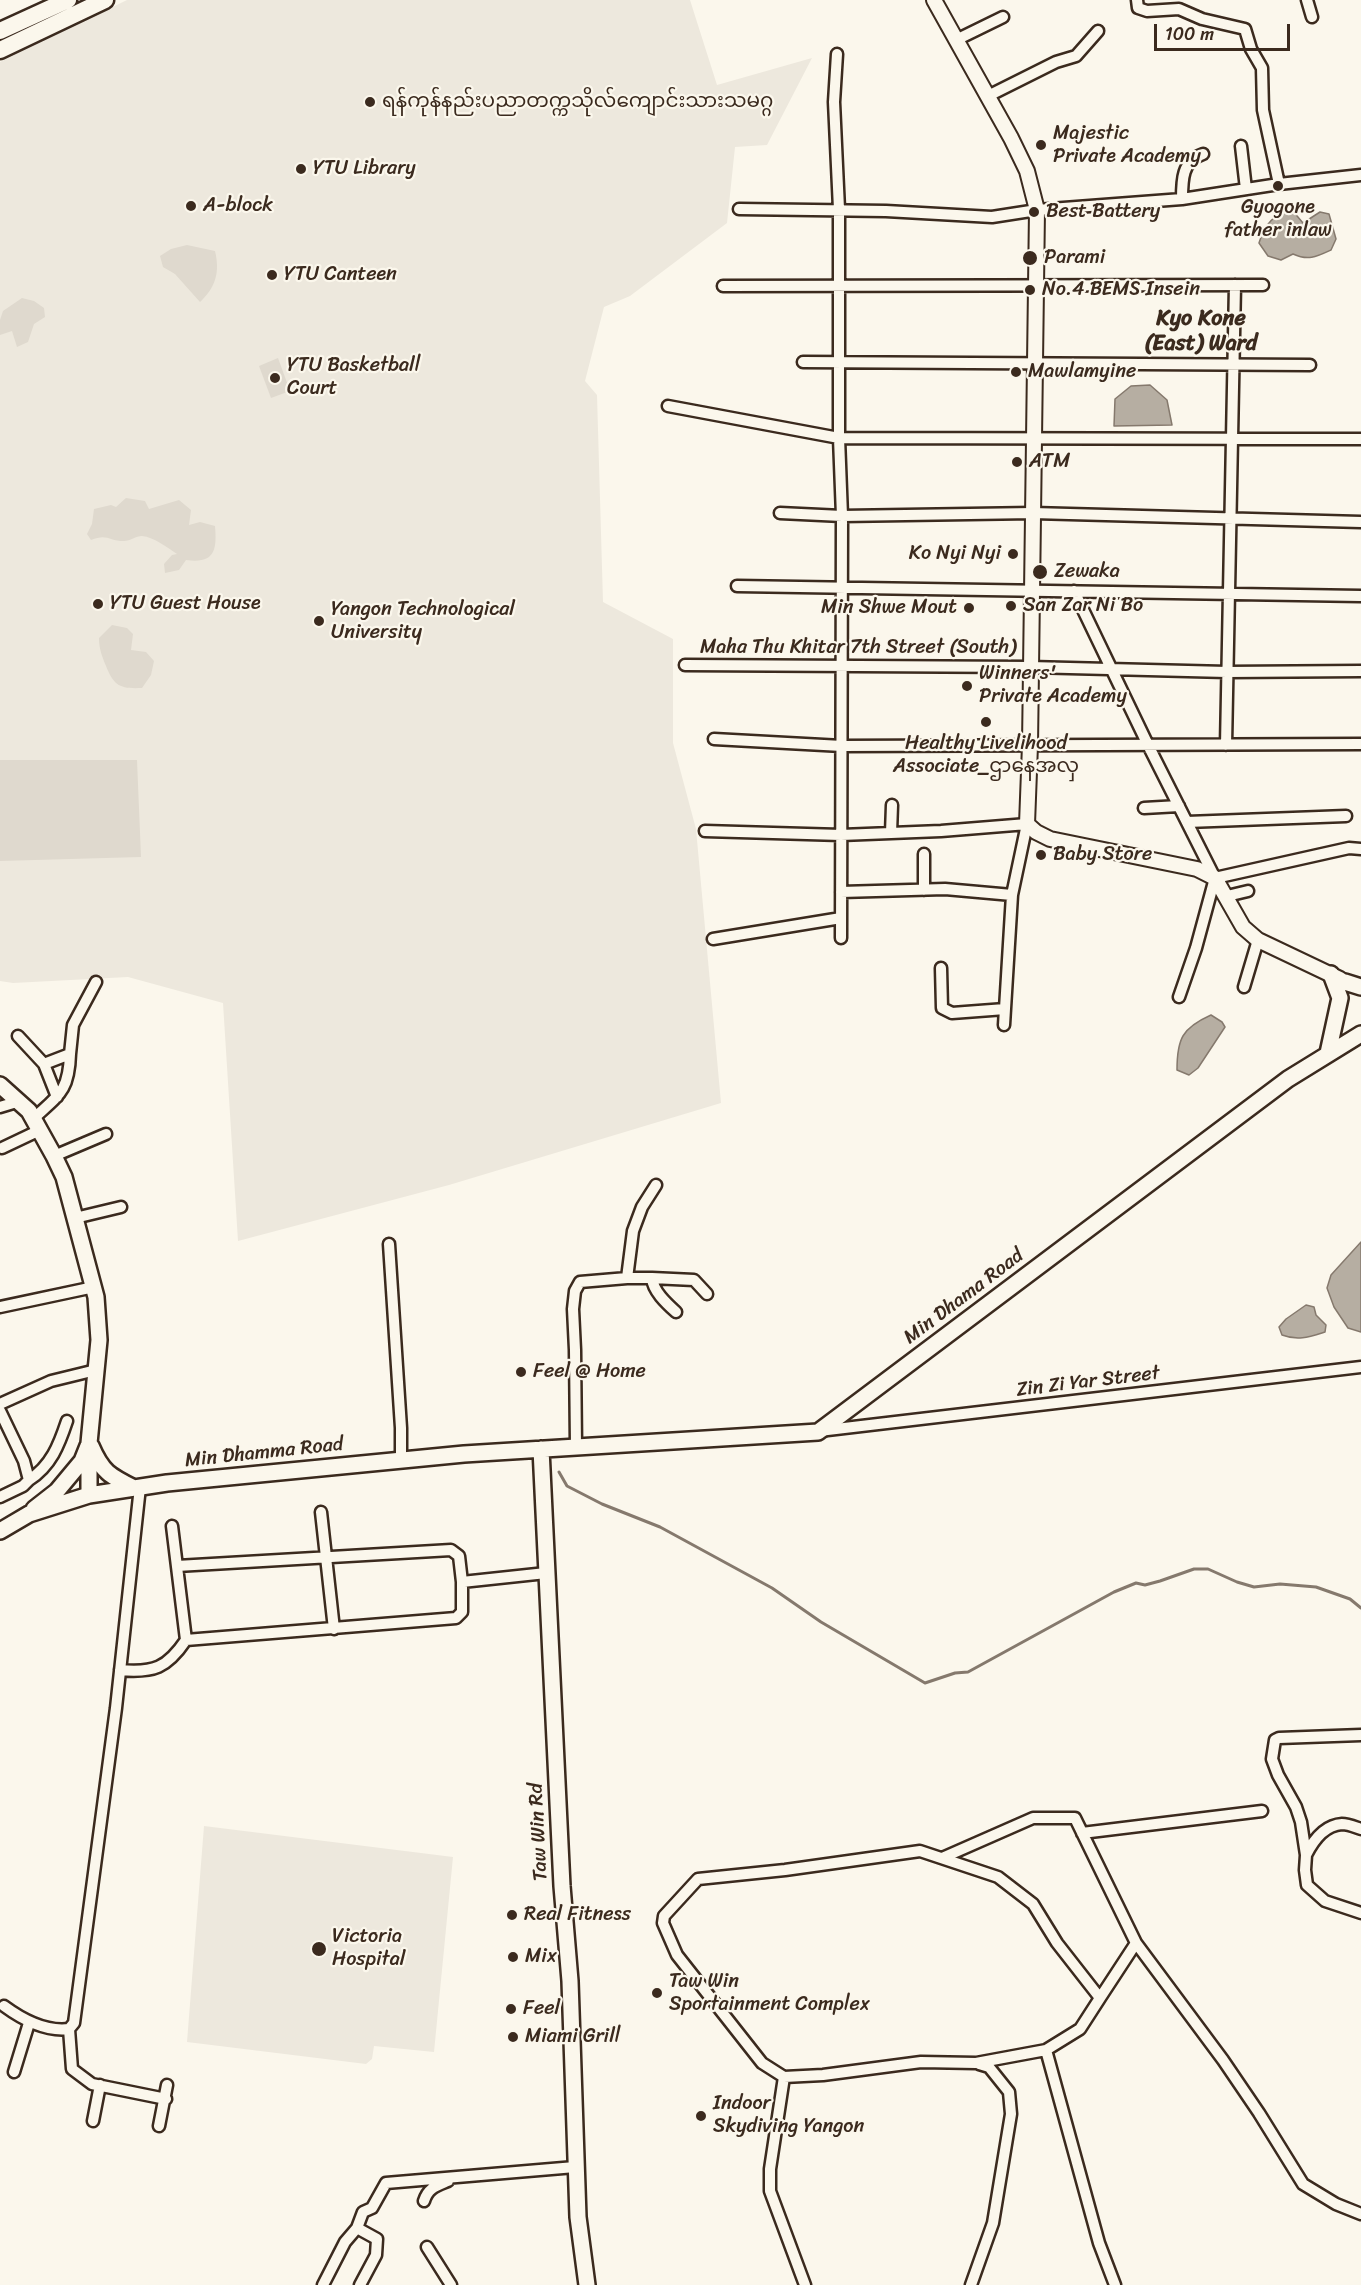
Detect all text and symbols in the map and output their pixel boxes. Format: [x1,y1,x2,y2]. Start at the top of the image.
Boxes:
scale bar [1157,12,1294,50]
text: 100 m [1165,18,1214,50]
place label: ရန်ကုန်နည်းပညာတက္ကသိုလ်ကျောင်းသားသမဂ္ဂ [382,90,773,114]
marker: ရန်ကုန်နည်းပညာတက္ကသိုလ်ကျောင်းသားသမဂ္ဂ [363,95,377,109]
place label: Majestic Private Academy [1053,122,1201,169]
marker: Majestic Private Academy [1034,138,1048,152]
place label: YTU Library [313,157,416,181]
marker: YTU Library [294,162,308,176]
marker: Gyogone father inlaw [1271,179,1285,193]
place label: A-block [203,194,273,218]
place label: Gyogone father inlaw [1224,196,1332,243]
marker: A-block [184,199,198,213]
place label: Best Battery [1046,200,1160,224]
marker: Best Battery [1027,205,1041,219]
place label: Parami [1044,246,1105,270]
marker: Parami [1021,249,1039,267]
place label: YTU Canteen [284,263,397,287]
marker: YTU Canteen [265,268,279,282]
place label: No.4 BEMS Insein [1042,278,1200,302]
marker: No.4 BEMS Insein [1023,283,1037,297]
district label: Kyo Kone (East) Ward [1145,306,1257,358]
place label: YTU Basketball Court [287,354,420,401]
place label: Mawlamyine [1028,360,1136,384]
marker: Mawlamyine [1009,365,1023,379]
marker: YTU Basketball Court [268,371,282,385]
place label: ATM [1029,450,1070,474]
marker: ATM [1010,455,1024,469]
place label: Ko Nyi Nyi [909,542,1001,566]
marker: Ko Nyi Nyi [1006,547,1020,561]
place label: Zewaka [1054,560,1120,584]
marker: Zewaka [1031,563,1049,581]
place label: YTU Guest House [110,592,261,616]
place label: San Zar Ni Bo [1023,594,1143,618]
place label: Min Shwe Mout [821,596,957,620]
marker: YTU Guest House [91,597,105,611]
place label: Yangon Technological University [331,598,515,645]
marker: San Zar Ni Bo [1004,599,1018,613]
marker: Min Shwe Mout [962,601,976,615]
marker: Yangon Technological University [312,614,326,628]
street label: Maha Thu Khitar 7th Street (South) [700,636,1016,660]
place label: Winners' Private Academy [979,662,1127,709]
marker: Winners' Private Academy [960,679,974,693]
marker: Healthy Livelihood Associate_ဌာနေအလှ [979,715,993,729]
place label: Healthy Livelihood Associate_ဌာနေအလှ [893,732,1079,779]
place label: Baby Store [1053,843,1152,867]
marker: Baby Store [1034,848,1048,862]
street label: Min Dhama Road [899,1244,1029,1350]
place label: Feel @ Home [533,1360,646,1384]
street label: Zin Zi Yar Street [1015,1361,1161,1403]
marker: Feel @ Home [514,1365,528,1379]
street label: Min Dhamma Road [184,1433,344,1473]
street label: Taw Win Rd [524,1782,554,1882]
place label: Real Fitness [524,1903,631,1927]
marker: Real Fitness [505,1908,519,1922]
place label: Victoria Hospital [332,1925,405,1972]
marker: Victoria Hospital [310,1940,328,1958]
place label: Mix [525,1945,557,1969]
marker: Mix [506,1950,520,1964]
place label: Taw Win Sportainment Complex [669,1970,870,2017]
marker: Taw Win Sportainment Complex [650,1986,664,2000]
place label: Feel [523,1997,560,2021]
marker: Feel [504,2002,518,2016]
place label: Miami Grill [525,2025,621,2049]
marker: Miami Grill [506,2030,520,2044]
place label: Indoor Skydiving Yangon [713,2092,864,2139]
marker: Indoor Skydiving Yangon [694,2109,708,2123]

